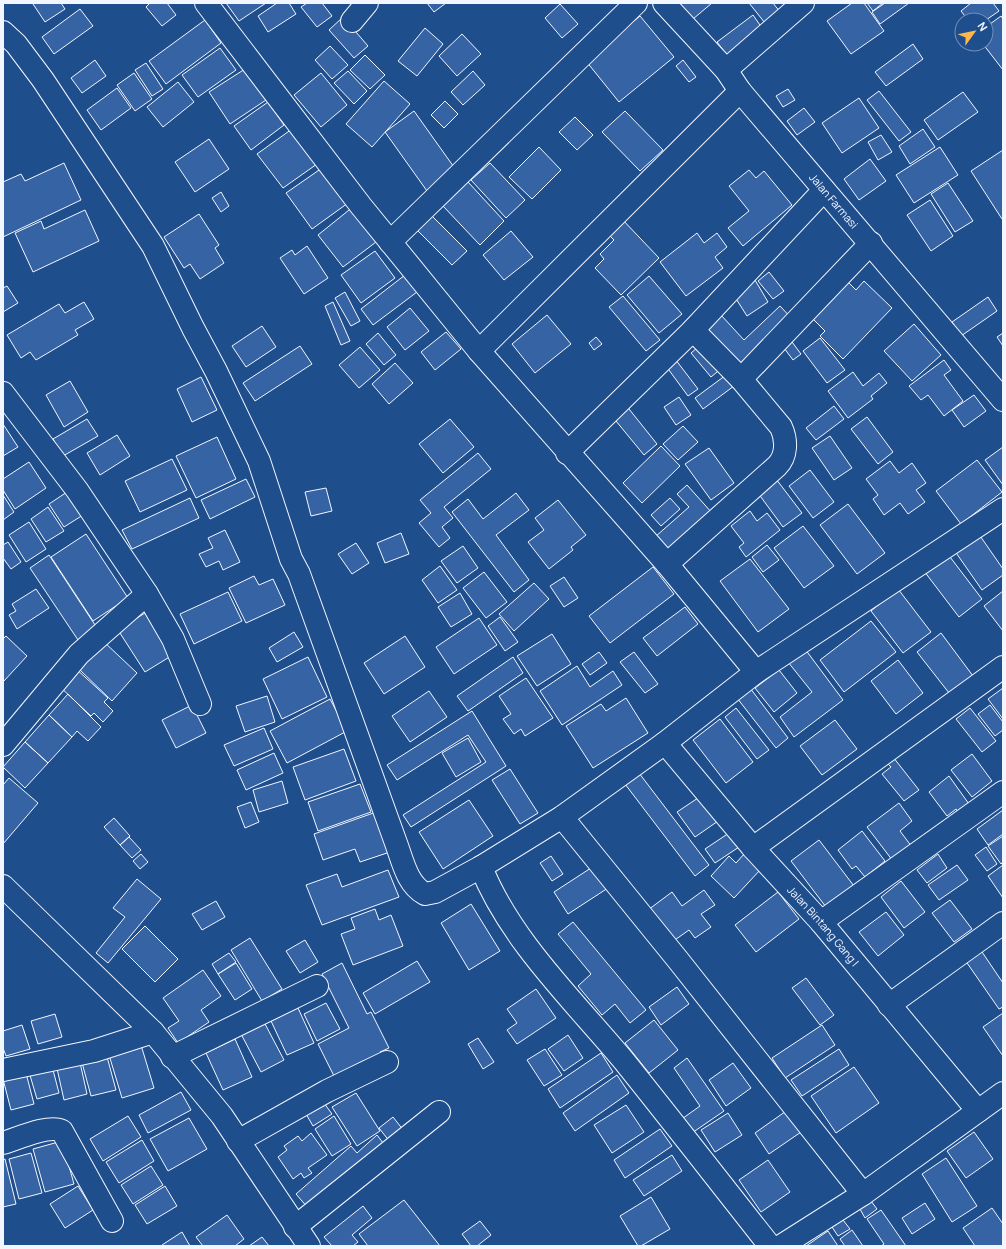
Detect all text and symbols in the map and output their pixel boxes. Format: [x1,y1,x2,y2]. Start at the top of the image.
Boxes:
north arrow [954,12,994,52]
text: N [974,19,991,34]
street label: Jalan Farmasi [806,170,862,231]
street label: Jalan Bintang Gang I [784,882,863,969]

